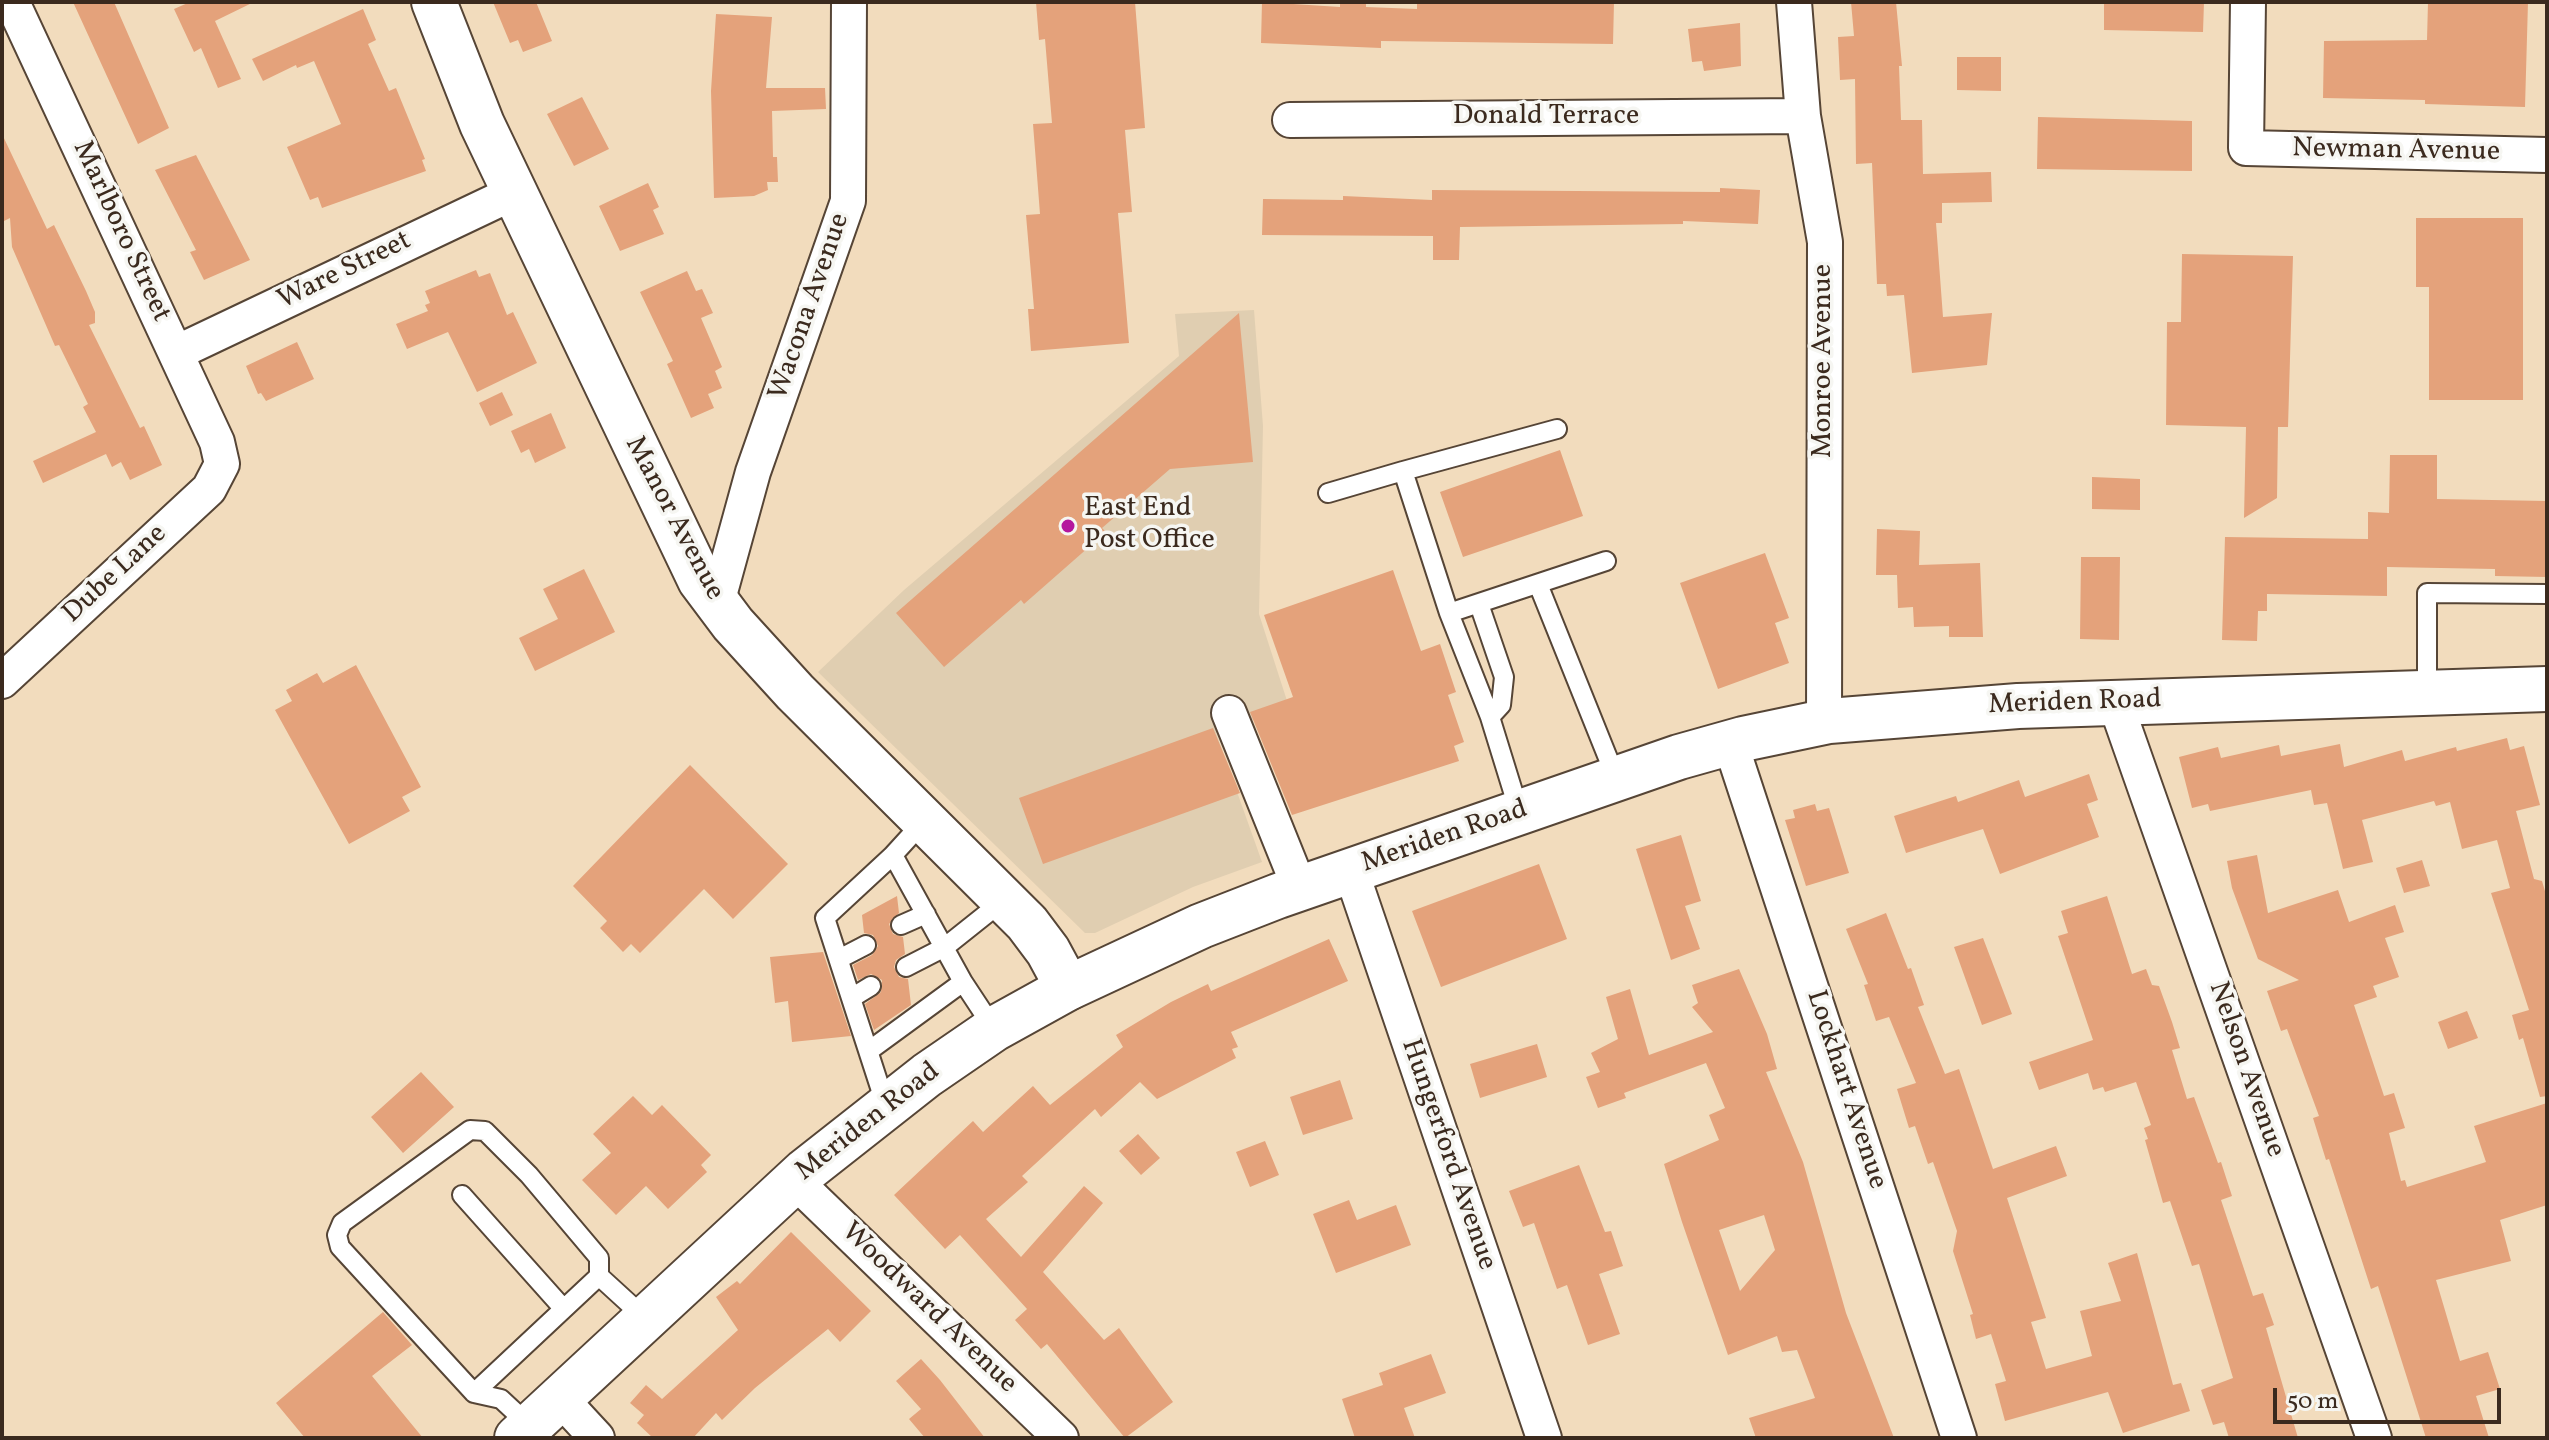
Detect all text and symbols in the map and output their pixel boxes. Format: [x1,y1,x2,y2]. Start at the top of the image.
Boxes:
street label: Donald Terrace [1453,101,1639,135]
street label: Newman Avenue [2292,133,2500,171]
street label: Marlboro Street [63,136,177,328]
street label: Wacona Avenue [763,209,859,405]
street label: Ware Street [273,225,417,319]
street label: Monroe Avenue [1808,264,1842,458]
street label: Manor Avenue [616,431,730,607]
place label: East End Post Office [1084,493,1215,559]
marker: East End Post Office [1059,517,1077,535]
street label: Dube Lane [57,518,175,632]
street label: Meriden Road [1988,684,2162,724]
street label: Meriden Road [1357,794,1533,882]
street label: Nelson Avenue [2199,978,2291,1162]
street label: Lockhart Avenue [1797,986,1893,1194]
street label: Hungerford Avenue [1392,1035,1502,1275]
street label: Meriden Road [790,1056,948,1190]
street label: Woodward Avenue [833,1216,1023,1402]
scale bar [2277,1372,2505,1422]
text: 50 m [2287,1385,2339,1419]

